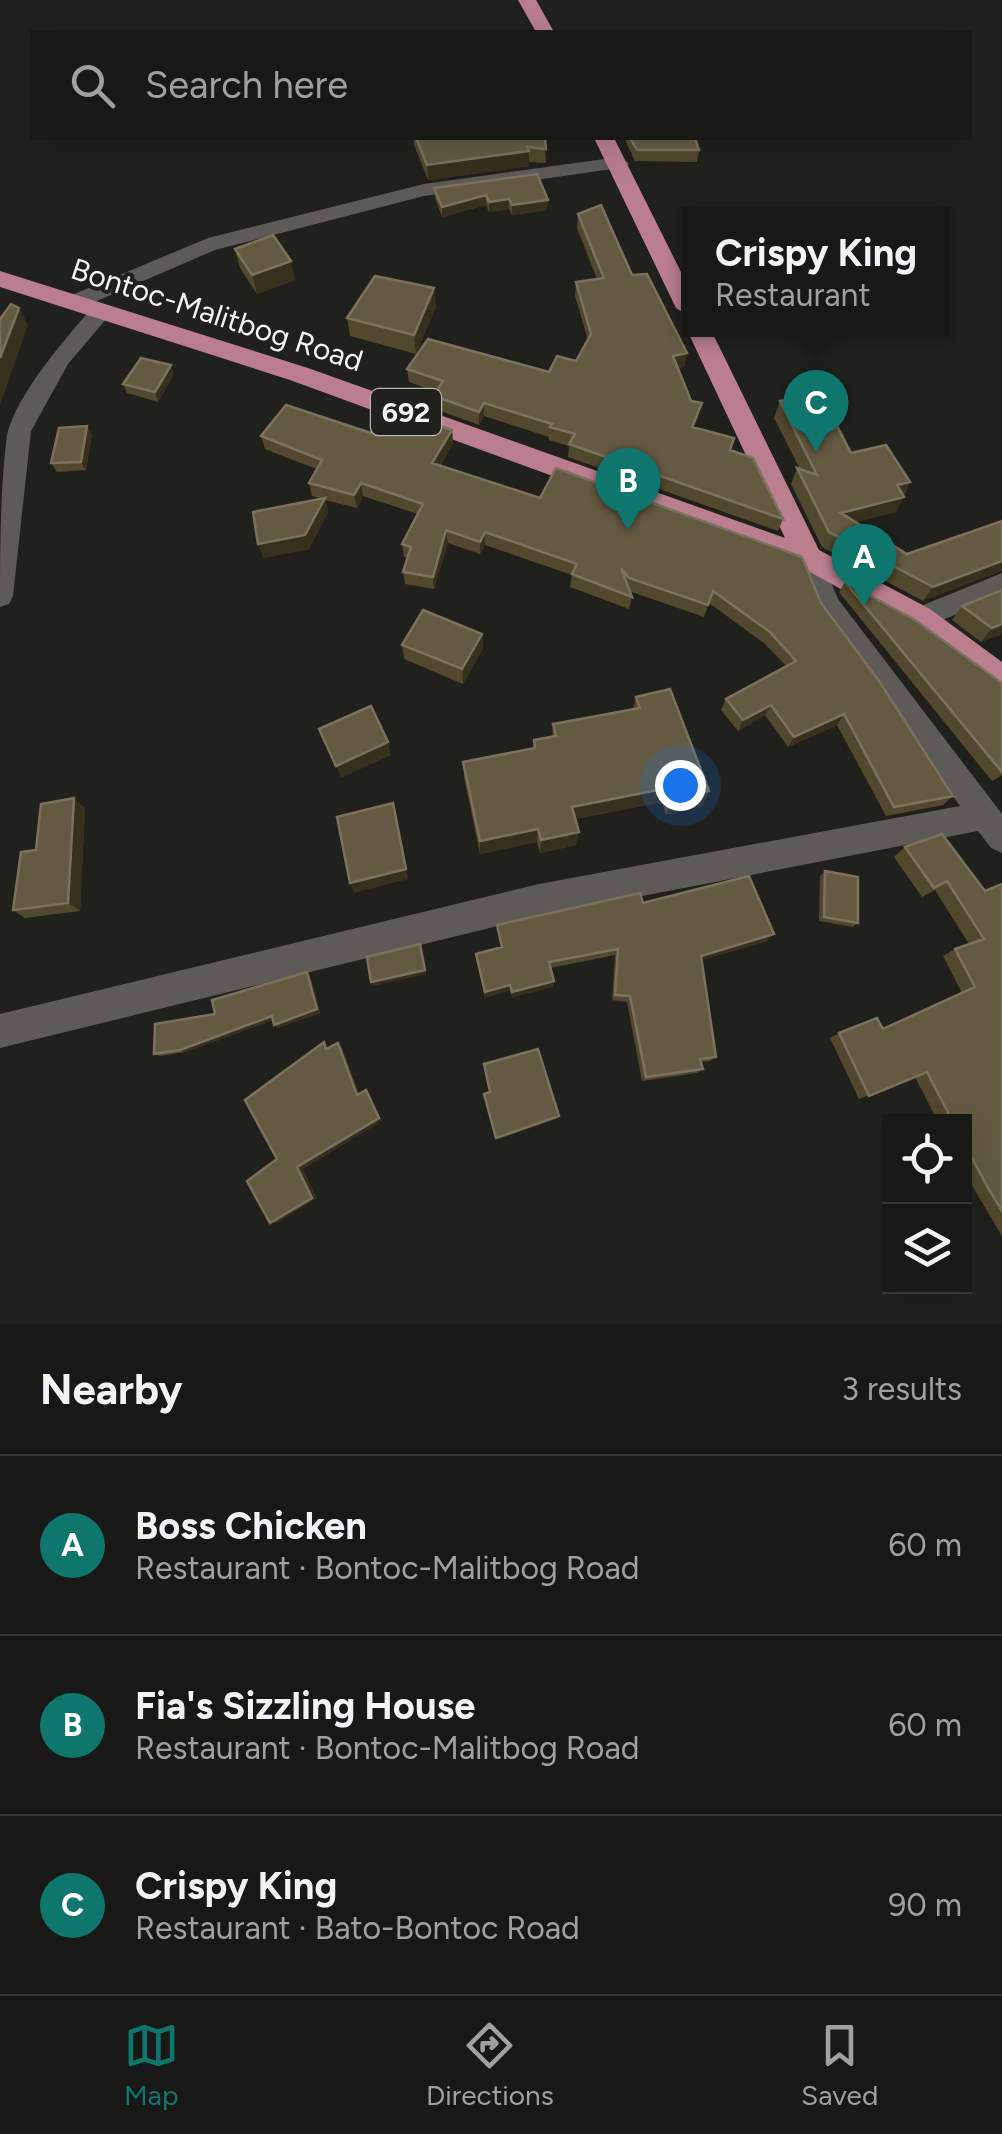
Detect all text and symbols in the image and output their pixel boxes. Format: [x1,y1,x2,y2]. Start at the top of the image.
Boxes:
search box [30,30,972,140]
icon: search [65,58,120,113]
text: Search here [145,62,348,108]
popup [681,207,951,337]
text: Crispy King [715,230,917,276]
street label: Bontoc-Malitbog Road [67,250,368,379]
text: Restaurant [715,276,871,314]
pin: C [784,370,848,452]
road number: 692 [371,389,441,435]
pin: B [596,448,660,530]
pin: A [832,524,896,606]
your location [655,760,706,811]
map controls [882,1114,972,1294]
button: locate [882,1114,972,1204]
button: layers [882,1204,972,1294]
text: Nearby [40,1364,182,1415]
text: 3 results [842,1370,962,1408]
text: Boss Chicken [135,1503,367,1549]
text: A [61,1526,84,1564]
text: 60 m [888,1526,962,1564]
text: Restaurant · Bontoc-Malitbog Road [135,1549,639,1587]
text: Fia's Sizzling House [135,1683,475,1729]
text: B [63,1706,82,1744]
text: 60 m [888,1706,962,1744]
text: Restaurant · Bontoc-Malitbog Road [135,1729,639,1767]
text: Crispy King [135,1863,337,1909]
text: C [61,1886,84,1924]
text: 90 m [888,1886,962,1924]
text: Restaurant · Bato-Bontoc Road [135,1909,580,1947]
tab: Map [124,2018,179,2112]
tab: Directions [426,2018,554,2112]
tab: Saved [801,2018,878,2112]

